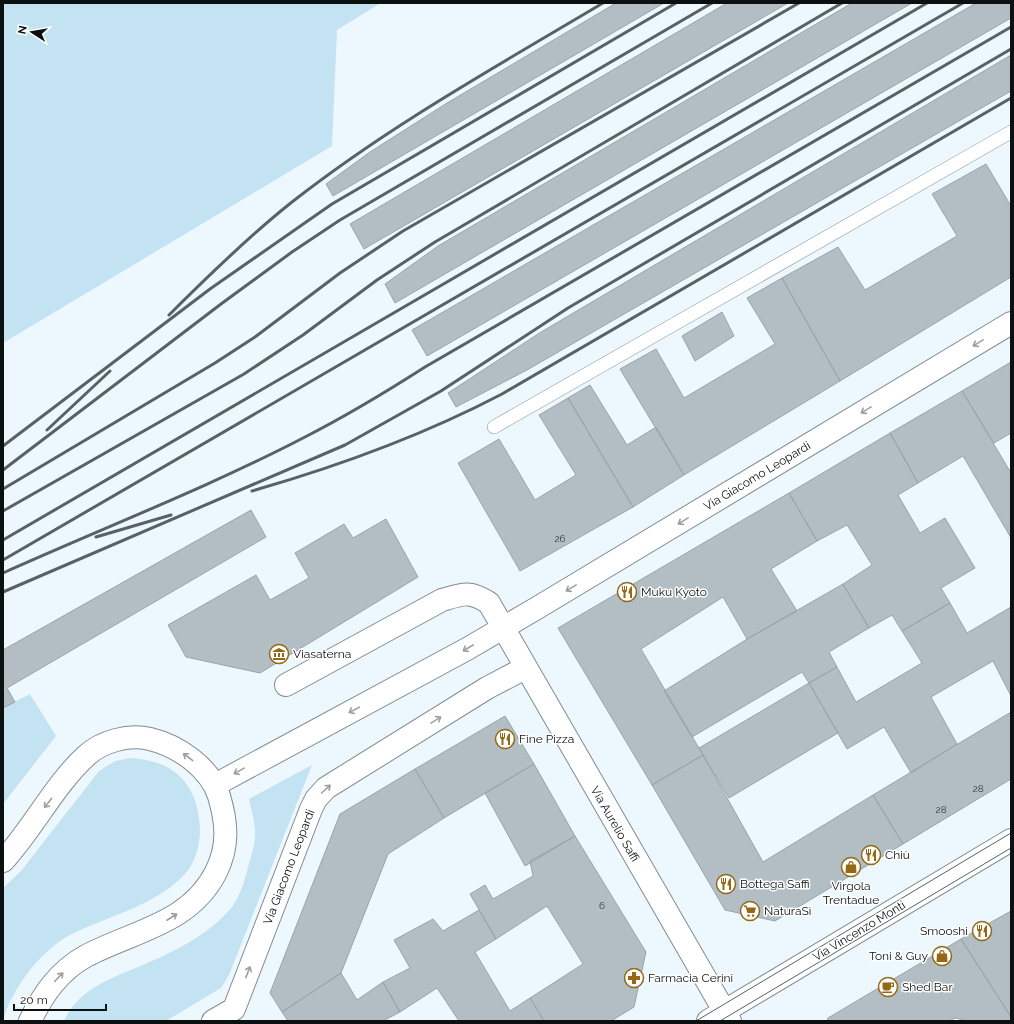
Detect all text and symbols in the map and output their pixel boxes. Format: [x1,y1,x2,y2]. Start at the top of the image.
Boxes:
north arrow [12,12,52,52]
text: N [15,25,30,35]
one-way arrow [972,340,984,348]
one-way arrow [860,407,872,415]
street label: Via Giacomo Leopardi [701,439,813,513]
one-way arrow [677,517,689,525]
house number: 26 [554,533,566,544]
restaurant icon: Muku Kyoto [616,581,638,603]
one-way arrow [565,584,577,592]
place label: Muku Kyoto [641,585,707,599]
museum icon: Viasaterna [268,643,290,665]
one-way arrow [463,644,474,652]
place label: Viasaterna [293,647,351,661]
one-way arrow [348,706,360,714]
one-way arrow [430,716,442,724]
restaurant icon: Fine Pizza [494,728,516,750]
place label: Fine Pizza [519,732,574,746]
one-way arrow [183,753,194,761]
one-way arrow [233,768,245,776]
house number: 28 [972,783,984,794]
street label: Via Aurelio Saffi [588,784,642,864]
one-way arrow [320,785,331,794]
one-way arrow [44,797,52,808]
house number: 28 [935,804,947,815]
street label: Via Giacomo Leopardi [261,807,317,927]
restaurant icon: Chiù [860,844,882,866]
place label: Chiù [885,848,910,862]
shop icon: Virgola Trentadue [840,856,862,878]
restaurant icon: Bottega Saffi [715,873,737,895]
place label: Bottega Saffi [740,877,810,891]
place label: Virgola Trentadue [823,879,879,907]
street label: Via Vincenzo Monti [810,898,908,964]
house number: 6 [599,900,605,911]
supermarket icon: NaturaSì [739,900,761,922]
place label: NaturaSì [764,904,811,918]
one-way arrow [166,913,177,921]
restaurant icon: Smooshi [971,920,993,942]
place label: Smooshi [920,924,968,938]
shop icon: Toni & Guy [931,945,953,967]
place label: Toni & Guy [869,949,928,963]
one-way arrow [245,966,252,979]
pharmacy icon: Farmacia Cerini [623,967,645,989]
place label: Farmacia Cerini [648,971,733,985]
one-way arrow [54,972,64,982]
cafe icon: Shed Bar [877,976,899,998]
place label: Shed Bar [902,980,953,994]
scale bar [14,986,106,1012]
text: 20 m [20,993,48,1007]

